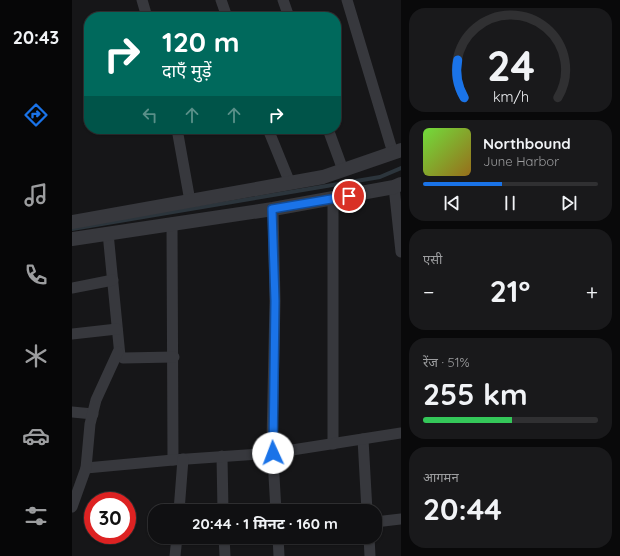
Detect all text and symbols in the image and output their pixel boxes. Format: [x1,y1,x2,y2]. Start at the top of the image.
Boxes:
text: 120 m [162,24,240,59]
text: 20:43 [13,26,59,49]
icon: right [96,28,148,80]
text: 24 [486,39,535,91]
text: दाएँ मुड़ें [162,59,211,82]
text: km/h [492,88,529,106]
icon: directions [22,101,50,129]
icon: left [139,104,161,126]
icon: ahead [181,104,203,126]
icon: ahead [223,104,245,126]
icon: right [265,104,287,126]
text: Northbound [483,134,571,153]
text: June Harbor [483,153,559,169]
pin [332,179,366,213]
icon: music [22,181,50,209]
icon: arrive [338,185,360,207]
icon: previous [441,192,463,214]
icon: pause [499,192,521,214]
icon: next [558,192,580,214]
text: एसी [423,251,442,267]
icon: phone [22,261,50,289]
text: 21° [490,272,530,310]
text: − [423,278,434,306]
text: + [586,278,598,306]
icon: climate [22,342,50,370]
text: रेंज · 51% [423,354,470,370]
text: 255 km [423,375,528,413]
icon: car [22,422,50,450]
position arrow [252,432,294,474]
text: आगमन [423,469,459,485]
text: 20:44 [423,490,502,528]
speed limit sign: 30 [84,492,136,544]
icon: filters [22,502,50,530]
text: 20:44 · 1 मिनट · 160 m [192,514,338,533]

